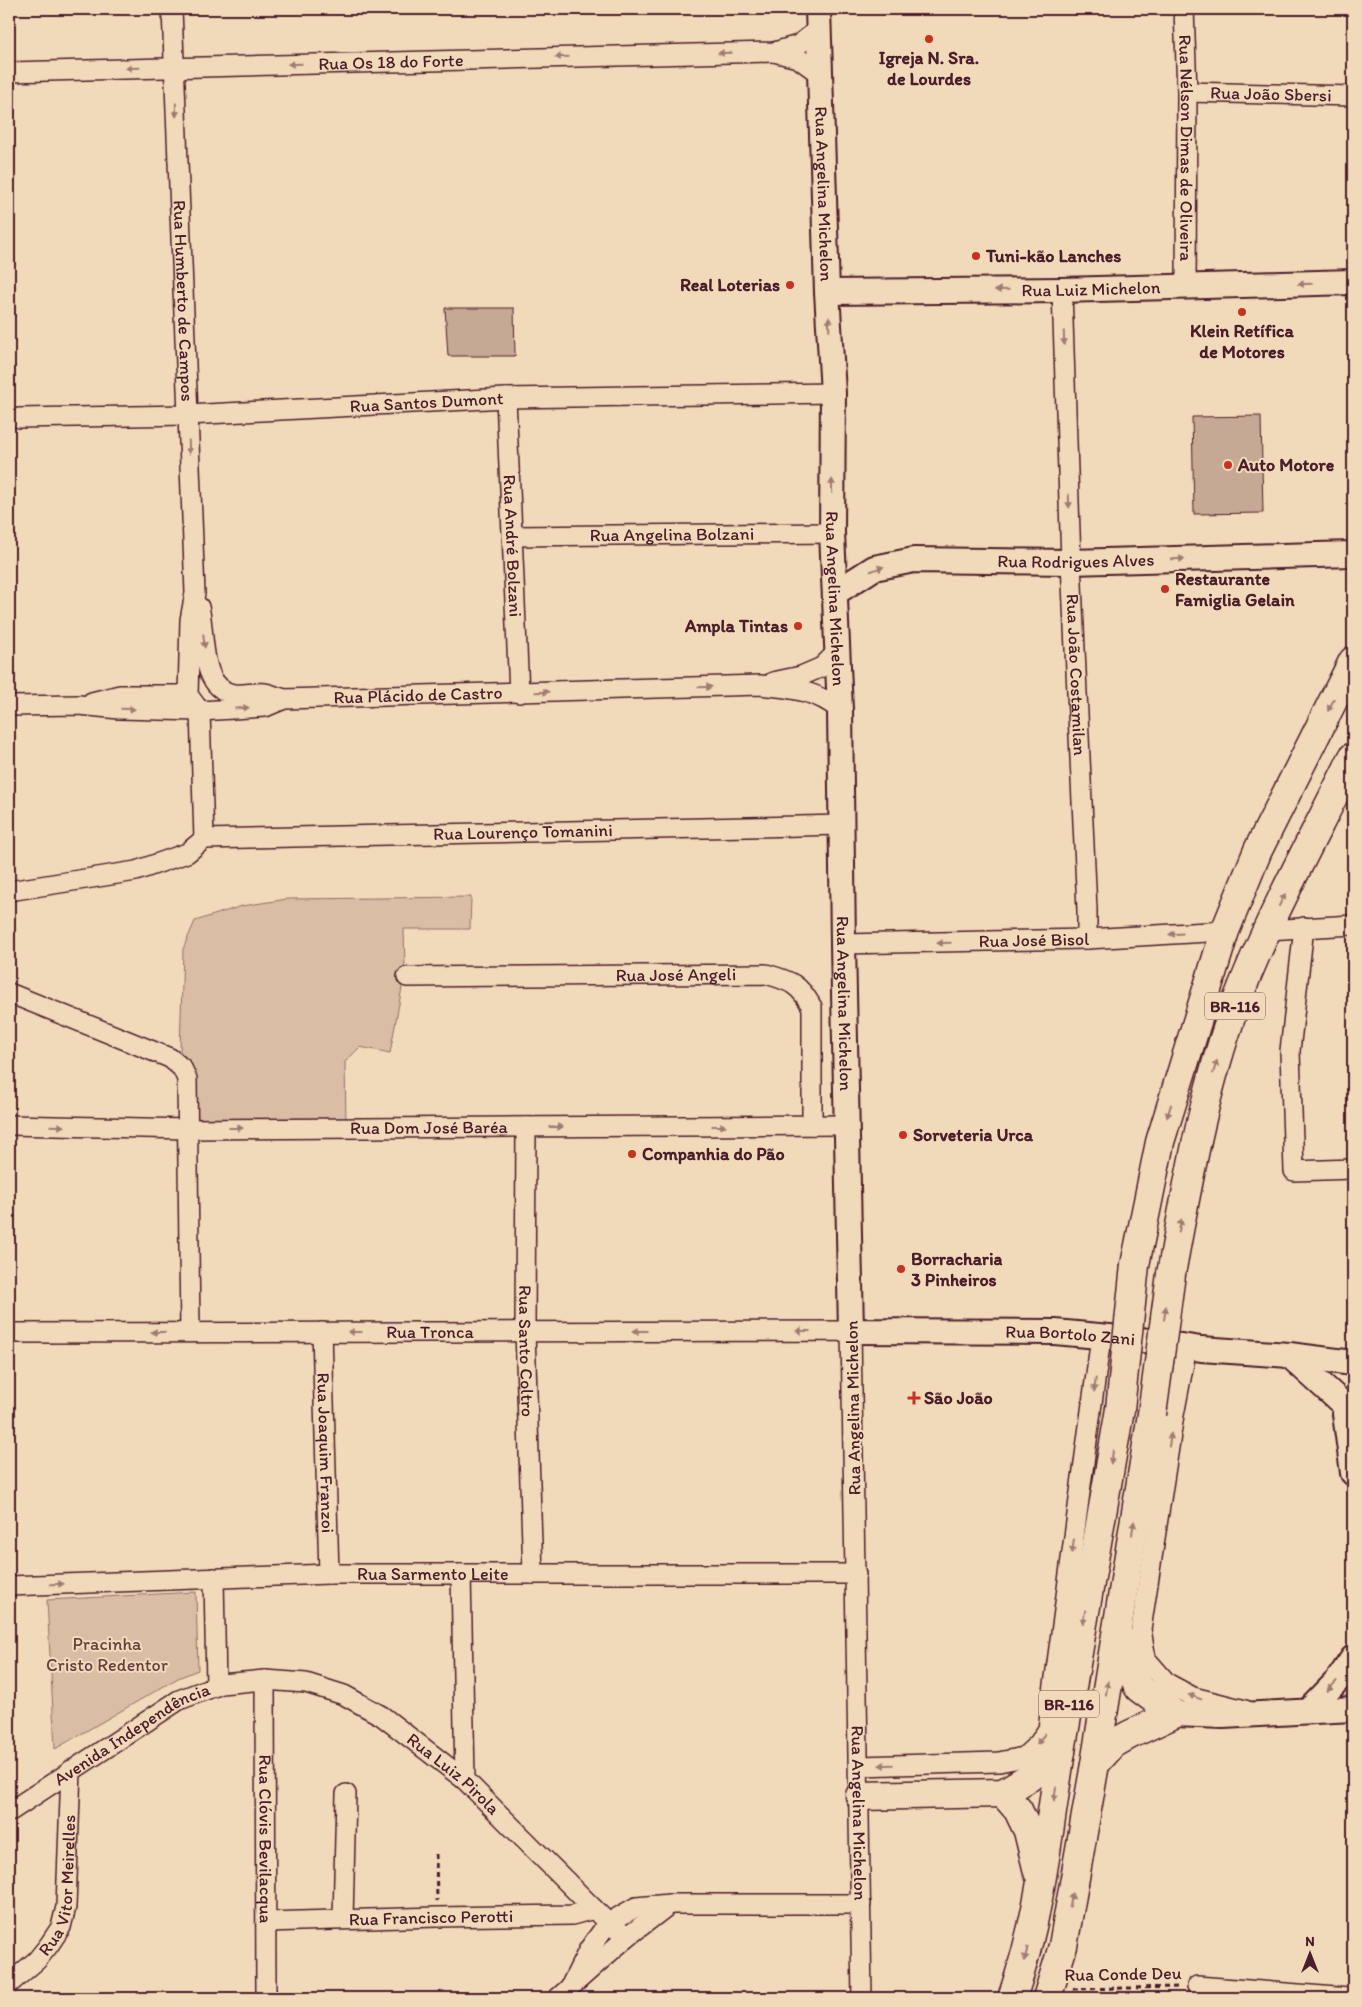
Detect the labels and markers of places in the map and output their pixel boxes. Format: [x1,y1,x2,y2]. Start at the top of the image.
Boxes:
marker: Igreja N. Sra. de Lourdes [923,33,935,45]
place label: Igreja N. Sra. de Lourdes [879,47,979,90]
place label: Tuni-kão Lanches [985,245,1121,267]
marker: Tuni-kão Lanches [970,250,982,262]
place label: Real Loterias [680,274,780,296]
marker: Real Loterias [784,279,796,291]
marker: Klein Retífica de Motores [1236,306,1248,318]
place label: Klein Retífica de Motores [1190,320,1295,363]
place label: Auto Motore [1237,454,1335,476]
marker: Auto Motore [1222,459,1234,471]
place label: Restaurante Famiglia Gelain [1175,568,1295,611]
marker: Restaurante Famiglia Gelain [1159,583,1171,595]
place label: Ampla Tintas [684,615,788,637]
marker: Ampla Tintas [792,620,804,632]
place label: Sorveteria Urca [913,1124,1034,1146]
marker: Sorveteria Urca [897,1129,909,1141]
place label: Companhia do Pão [642,1143,785,1165]
marker: Companhia do Pão [626,1148,638,1160]
place label: Borracharia 3 Pinheiros [911,1248,1002,1291]
marker: Borracharia 3 Pinheiros [895,1263,907,1275]
place label: São João [924,1387,993,1409]
marker: São João [908,1392,920,1404]

